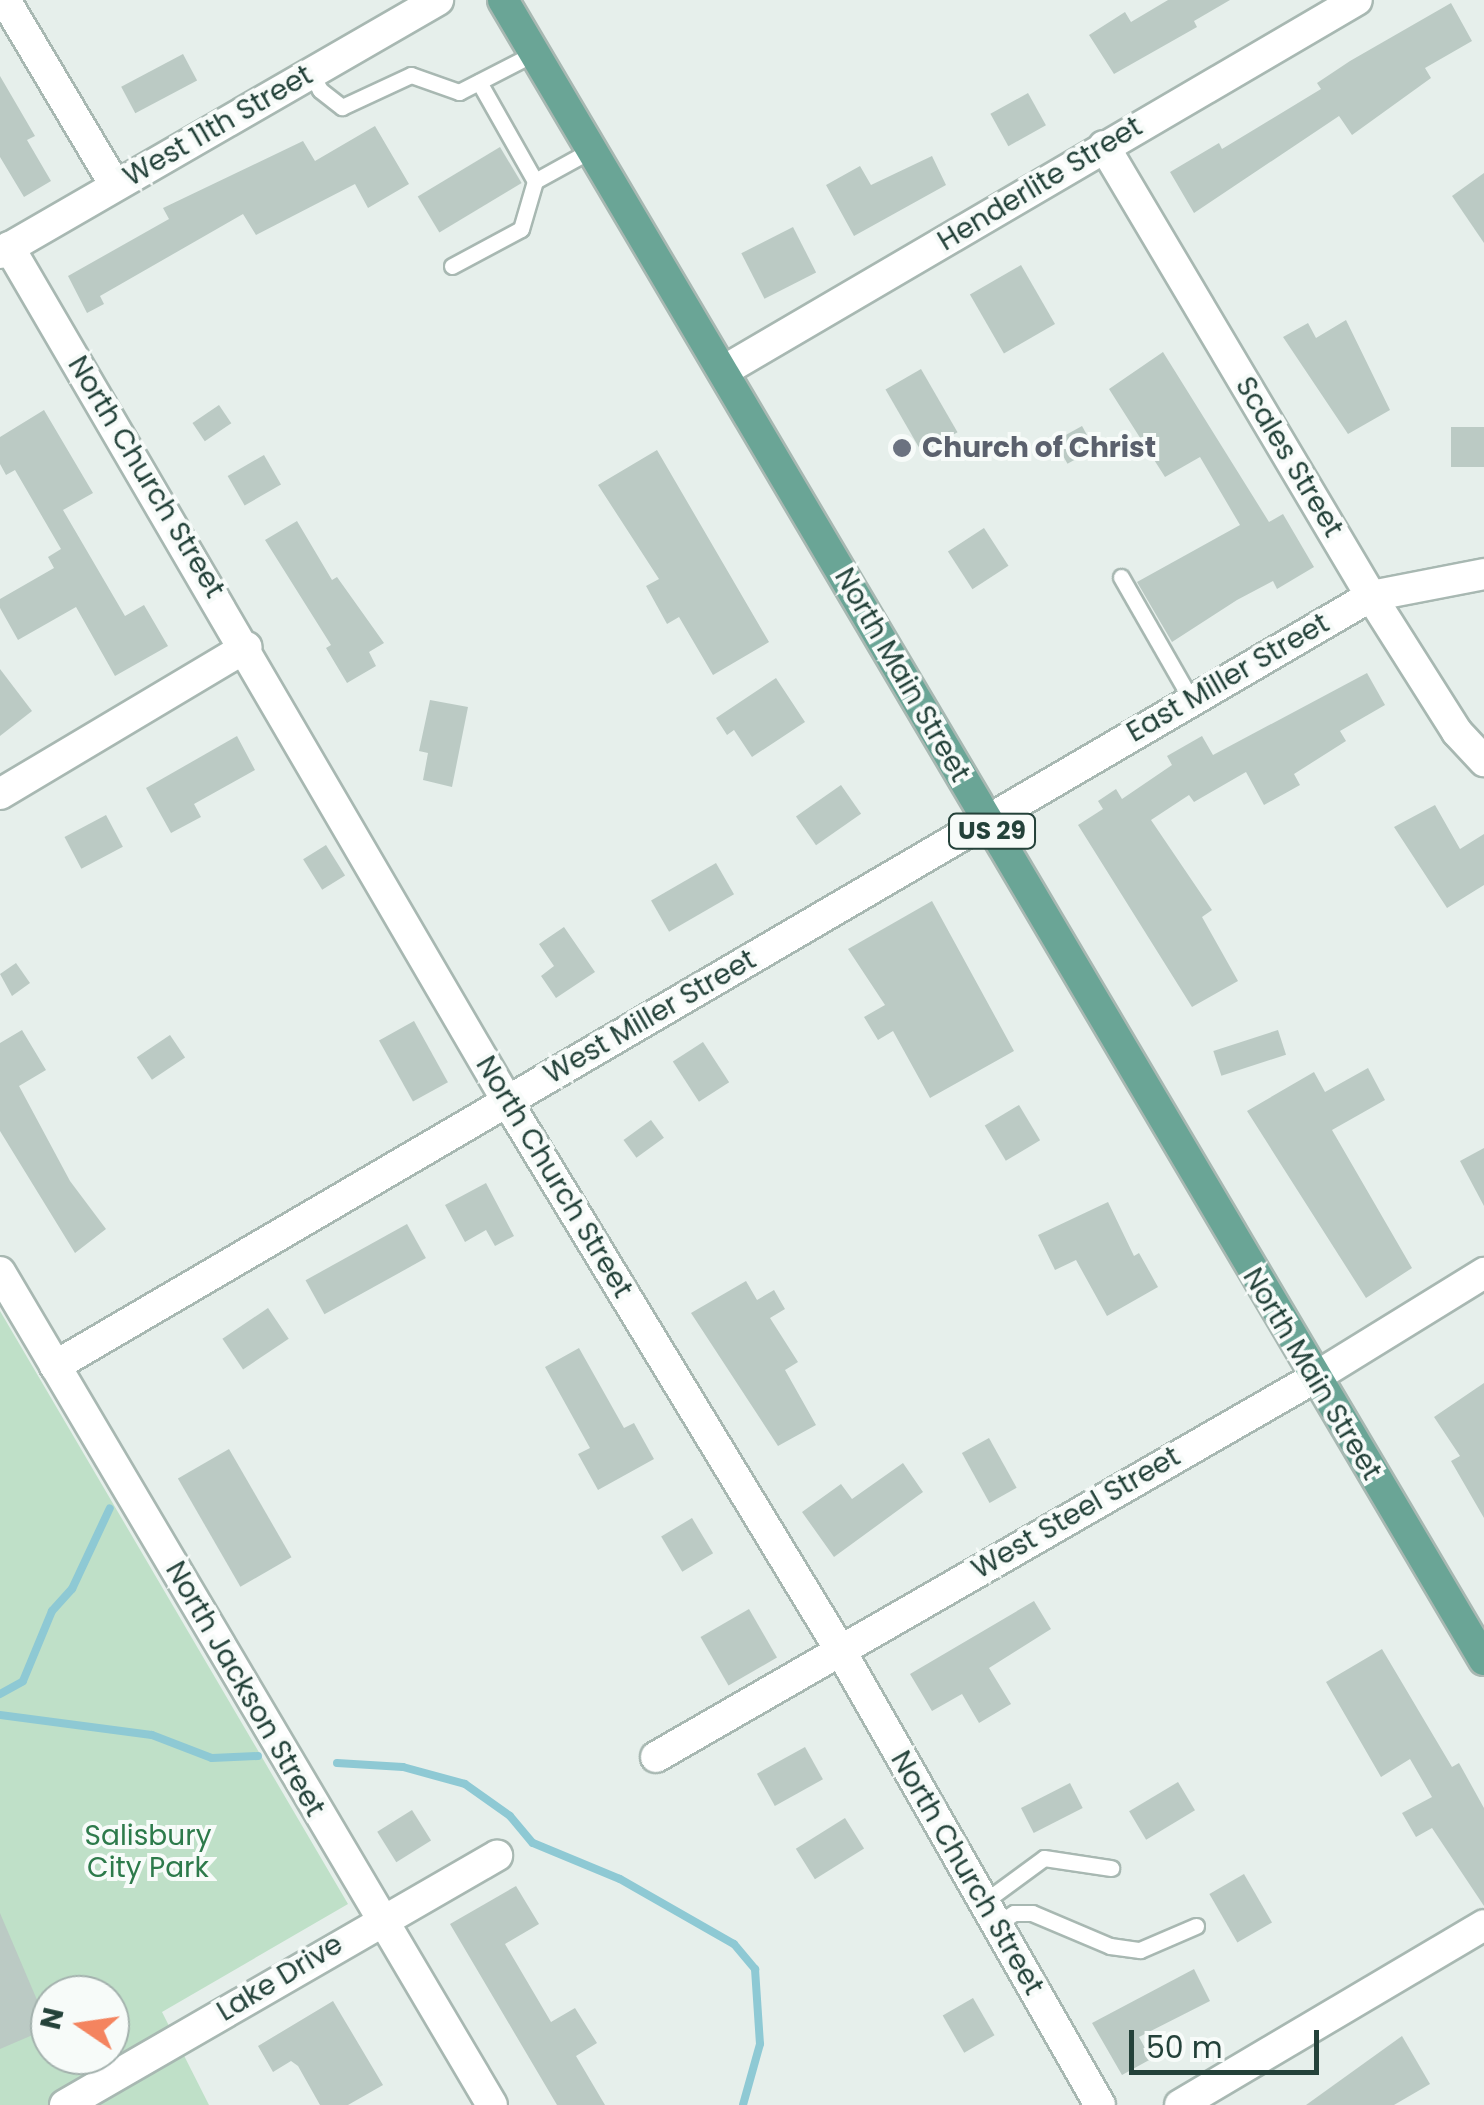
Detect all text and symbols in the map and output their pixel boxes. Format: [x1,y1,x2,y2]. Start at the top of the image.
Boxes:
street label: West 11th Street [118,58,318,194]
street label: Henderlite Street [932,110,1148,258]
street label: North Church Street [61,350,231,604]
street label: Scales Street [1228,371,1350,543]
place label: Church of Christ [922,431,1156,465]
marker: Church of Christ [891,437,913,459]
street label: North Main Street [827,562,977,788]
street label: East Miller Street [1121,607,1335,749]
road number: US 29 [947,811,1037,851]
street label: West Miller Street [538,943,762,1091]
street label: North Church Street [469,1050,639,1304]
street label: North Main Street [1236,1262,1388,1486]
street label: West Steel Street [966,1440,1186,1586]
street label: North Jackson Street [158,1556,332,1822]
street label: North Church Street [883,1745,1051,2001]
park label: Salisbury City Park [85,1819,211,1885]
street label: Lake Drive [211,1927,349,2029]
north arrow [30,1975,130,2075]
text: N [31,2004,74,2033]
scale bar [1134,2010,1324,2072]
text: 50 m [1146,2026,1223,2069]

